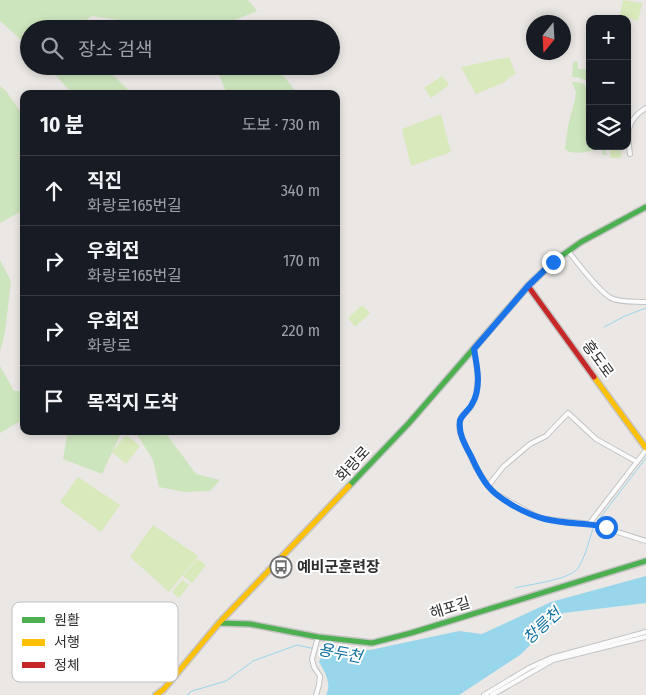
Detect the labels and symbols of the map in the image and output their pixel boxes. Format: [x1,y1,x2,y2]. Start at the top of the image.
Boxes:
north arrow [526,15,571,60]
route end [542,251,565,274]
street label: 흥도로 [579,337,617,381]
street label: 화랑로 [332,443,374,485]
route start [595,516,618,539]
bus stop icon: 예비군훈련장 [269,555,293,579]
place label: 예비군훈련장 [297,558,380,576]
street label: 해포길 [428,593,472,623]
legend [12,602,178,682]
water label: 창릉천 [519,602,566,648]
text: 원활 [54,612,80,629]
text: 서행 [54,634,80,651]
water label: 용두천 [317,639,366,667]
text: 정체 [54,657,80,674]

